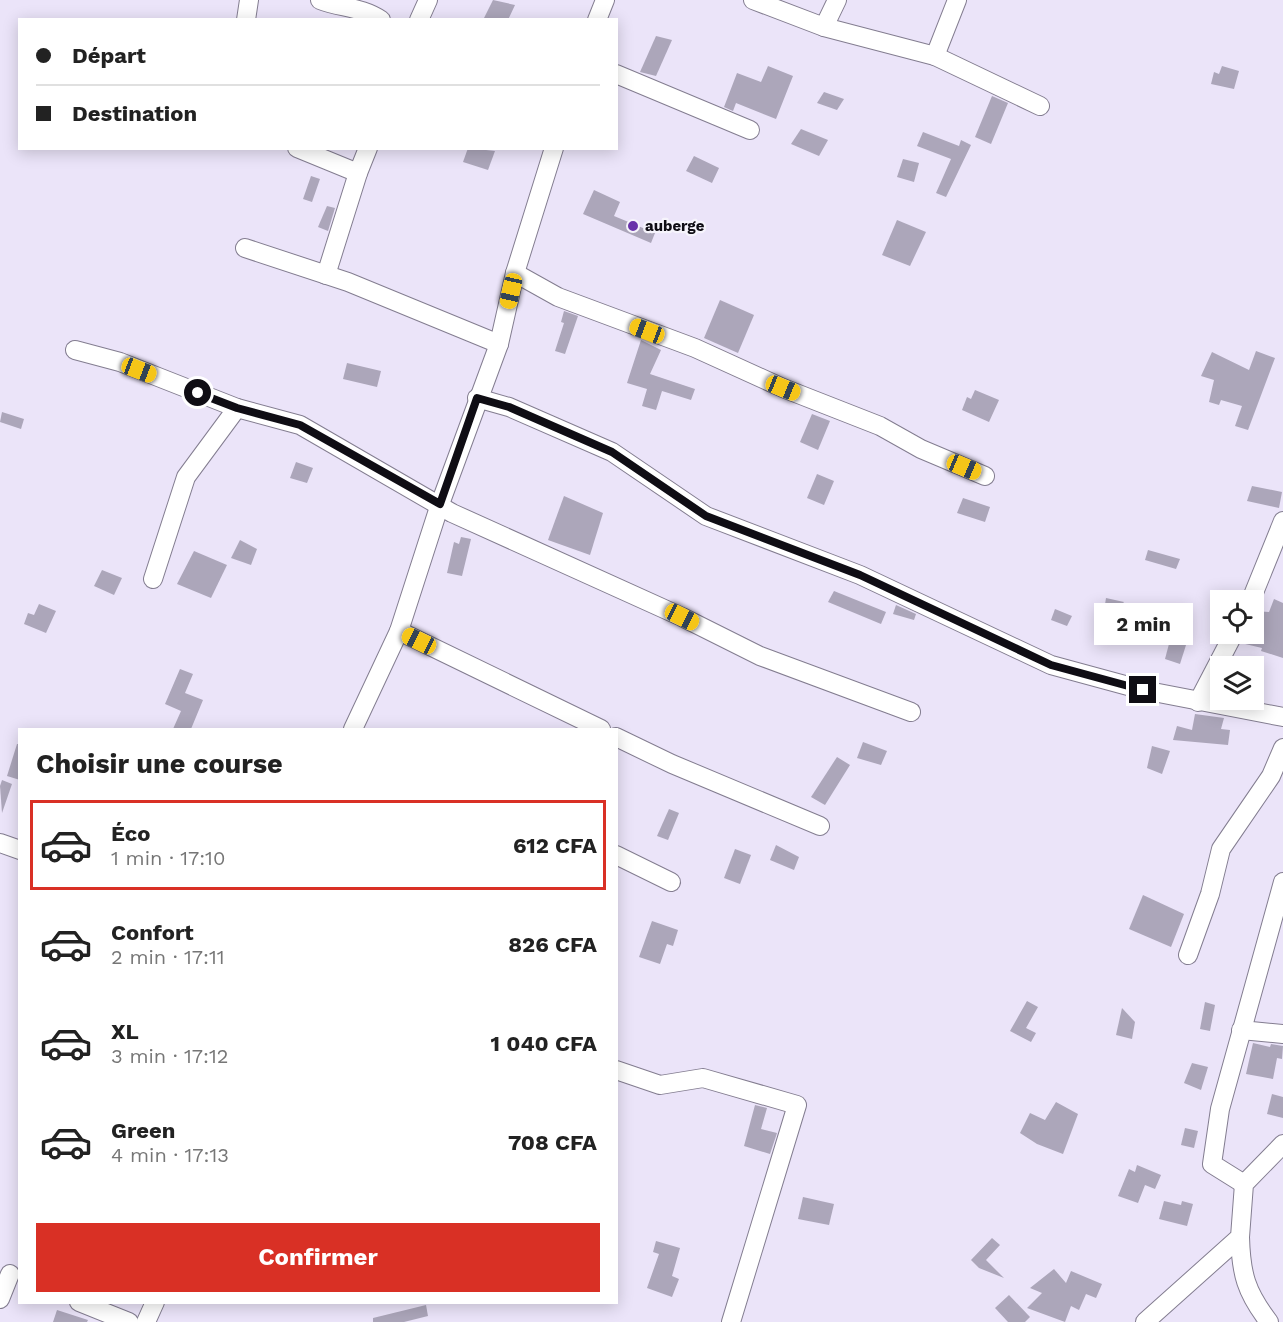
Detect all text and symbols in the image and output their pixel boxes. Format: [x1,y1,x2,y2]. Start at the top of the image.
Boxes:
text: Départ [72,43,146,68]
text: Destination [72,101,197,126]
place label: auberge [645,217,705,235]
marker: auberge [626,219,640,233]
car [498,271,524,311]
car [627,316,667,346]
car [119,355,159,385]
car [763,373,803,403]
route start [184,379,211,406]
car [944,452,984,482]
map controls [1210,590,1264,710]
button: locate [1210,590,1264,644]
car [662,601,702,633]
callout: 2 min [1094,603,1192,645]
text: 2 min [1116,612,1171,636]
car [399,625,439,657]
button: layers [1210,656,1264,710]
route end [1129,676,1156,703]
text: Choisir une course [36,748,283,780]
icon: car [39,818,93,872]
text: Éco [111,821,150,846]
text: 612 CFA [513,833,597,858]
text: 1 min · 17:10 [111,846,225,870]
icon: car [39,917,93,971]
text: Confort [111,920,194,945]
text: 826 CFA [508,932,597,957]
text: 2 min · 17:11 [111,945,225,969]
icon: car [39,1016,93,1070]
text: XL [111,1019,139,1044]
text: 1 040 CFA [490,1031,597,1056]
text: 3 min · 17:12 [111,1044,228,1068]
icon: car [39,1115,93,1169]
text: Green [111,1118,175,1143]
text: 708 CFA [508,1130,597,1155]
text: 4 min · 17:13 [111,1143,229,1167]
button: Confirmer [36,1223,600,1292]

